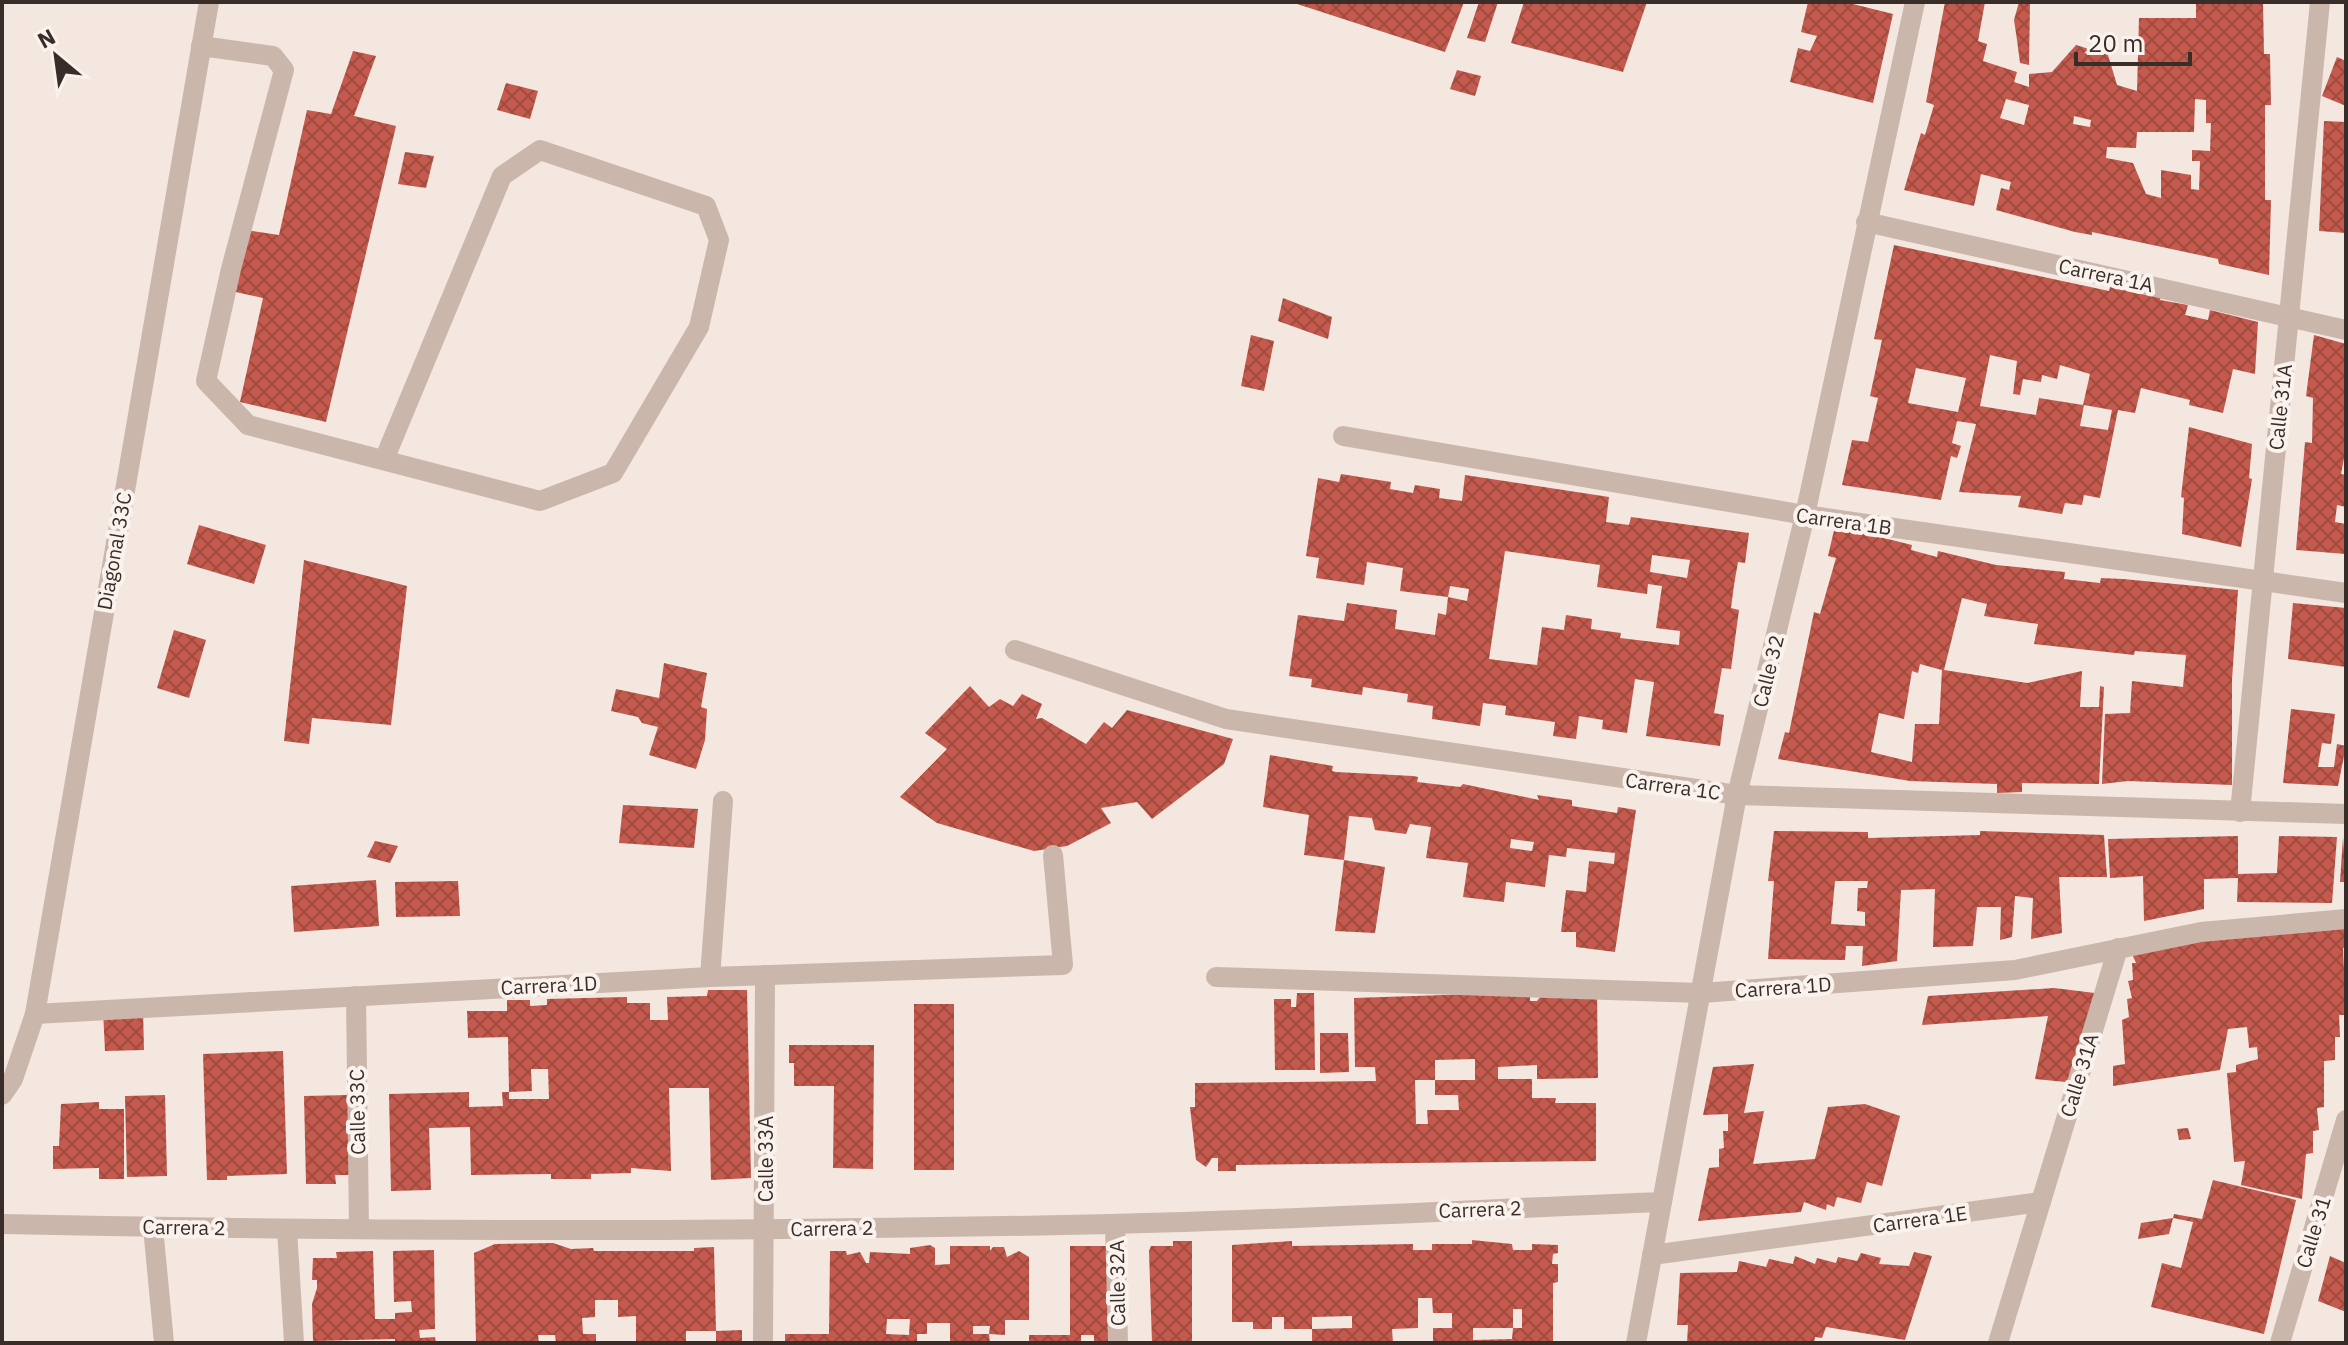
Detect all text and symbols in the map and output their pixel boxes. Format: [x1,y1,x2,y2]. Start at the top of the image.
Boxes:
north arrow [16,16,96,96]
scale bar [2076,16,2190,66]
text: N [32,22,60,55]
text: 20 m [2088,27,2143,59]
street label: Carrera 1A [2056,252,2156,298]
street label: Calle 31A [2262,362,2298,451]
street label: Diagonal 33C [90,490,138,612]
street label: Carrera 1B [1794,501,1894,541]
street label: Calle 32 [1746,632,1790,710]
street label: Carrera 1C [1624,766,1722,806]
street label: Carrera 1D [500,969,598,1001]
street label: Carrera 1D [1734,970,1832,1004]
street label: Calle 31A [2053,1030,2105,1120]
street label: Calle 33C [343,1069,371,1155]
street label: Calle 33A [752,1116,779,1202]
street label: Calle 31 [2289,1193,2337,1271]
street label: Carrera 2 [1438,1194,1522,1224]
street label: Carrera 1E [1871,1199,1969,1239]
street label: Carrera 2 [142,1213,226,1241]
street label: Carrera 2 [790,1214,874,1242]
street label: Calle 32A [1103,1239,1131,1326]

